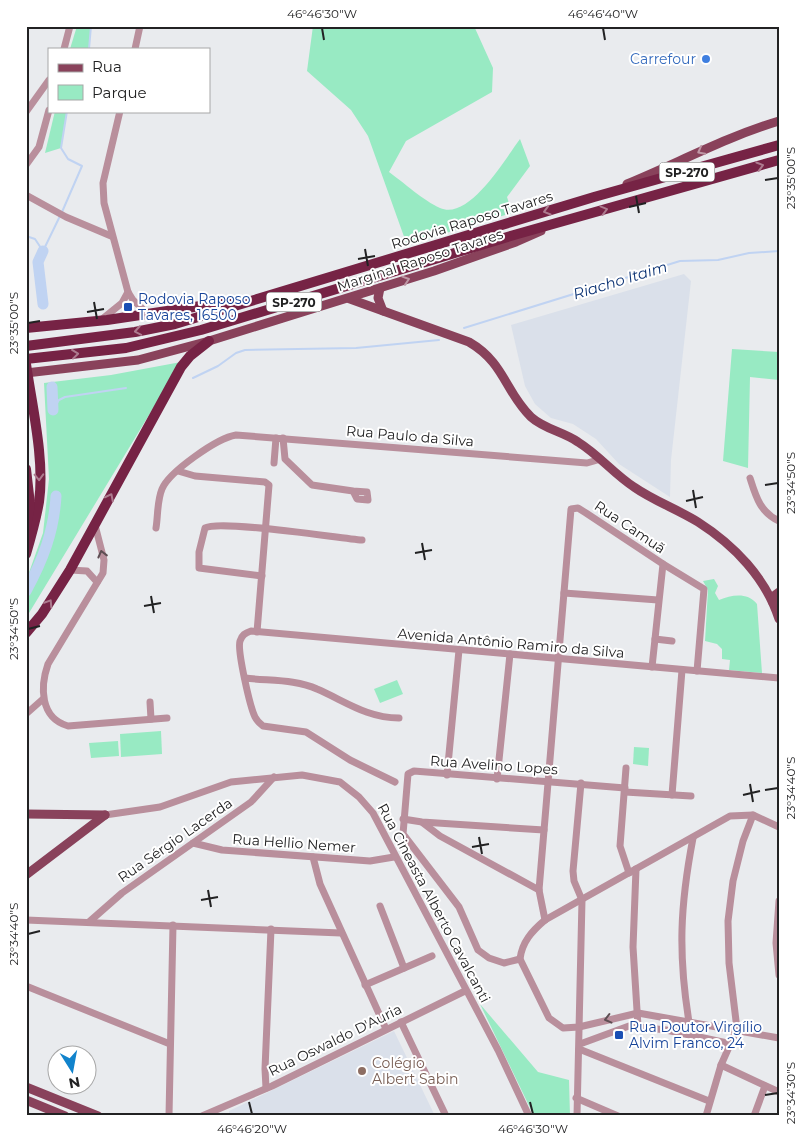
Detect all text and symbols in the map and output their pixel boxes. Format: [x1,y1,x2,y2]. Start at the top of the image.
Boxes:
text: 46°46'30"W [287,6,357,21]
text: 46°46'40"W [568,6,638,21]
legend [48,48,210,112]
place label: Carrefour [630,50,696,68]
marker: Carrefour [700,53,712,65]
text: Rua [92,57,122,76]
text: Parque [92,83,147,102]
one-way arrow [697,145,706,155]
text: 23°35'00"S [783,147,798,209]
one-way arrow [756,161,764,171]
road number: SP-270 [660,162,714,182]
street label: Rodovia Raposo Tavares [389,187,555,253]
one-way arrow [543,206,552,216]
one-way arrow [600,206,608,216]
street label: Marginal Raposo Tavares [335,225,505,295]
water label: Riacho Itaim [571,257,669,303]
one-way arrow [401,276,409,286]
place label: Rodovia Raposo Tavares, 16500 [138,290,251,324]
text: 23°35'00"S [6,292,21,354]
road number: SP-270 [266,292,322,312]
marker: Rodovia Raposo Tavares, 16500 [122,301,134,313]
one-way arrow [134,326,142,336]
one-way arrow [71,349,79,360]
street label: Rua Paulo da Silva [345,421,475,451]
text: 23°34'50"S [783,452,798,514]
one-way arrow [34,474,44,481]
one-way arrow [104,493,114,502]
street label: Rua Camuã [591,497,669,557]
one-way arrow [97,551,107,559]
text: 23°34'50"S [6,598,21,660]
one-way arrow [43,599,53,608]
street label: Avenida Antônio Ramiro da Silva [397,624,625,662]
street label: Rua Avelino Lopes [429,752,559,778]
text: 23°34'40"S [783,757,798,819]
street label: Rua Sérgio Lacerda [114,794,236,886]
street label: Rua Cineasta Alberto Cavalcanti [374,800,494,1006]
street label: Rua Hellio Nemer [232,830,357,856]
text: 23°34'40"S [6,903,21,965]
street label: Rua Oswaldo D'Auria [265,1000,405,1080]
one-way arrow [604,1013,613,1024]
place label: Rua Doutor Virgílio Alvim Franco, 24 [629,1018,762,1052]
marker: Rua Doutor Virgílio Alvim Franco, 24 [613,1029,625,1041]
north arrow [48,1044,98,1094]
place label: Colégio Albert Sabin [372,1054,459,1088]
text: 23°34'30"S [783,1062,798,1124]
marker: Colégio Albert Sabin [356,1065,368,1077]
text: N [67,1073,82,1093]
text: 46°46'20"W [217,1121,287,1136]
text: 46°46'30"W [498,1121,568,1136]

